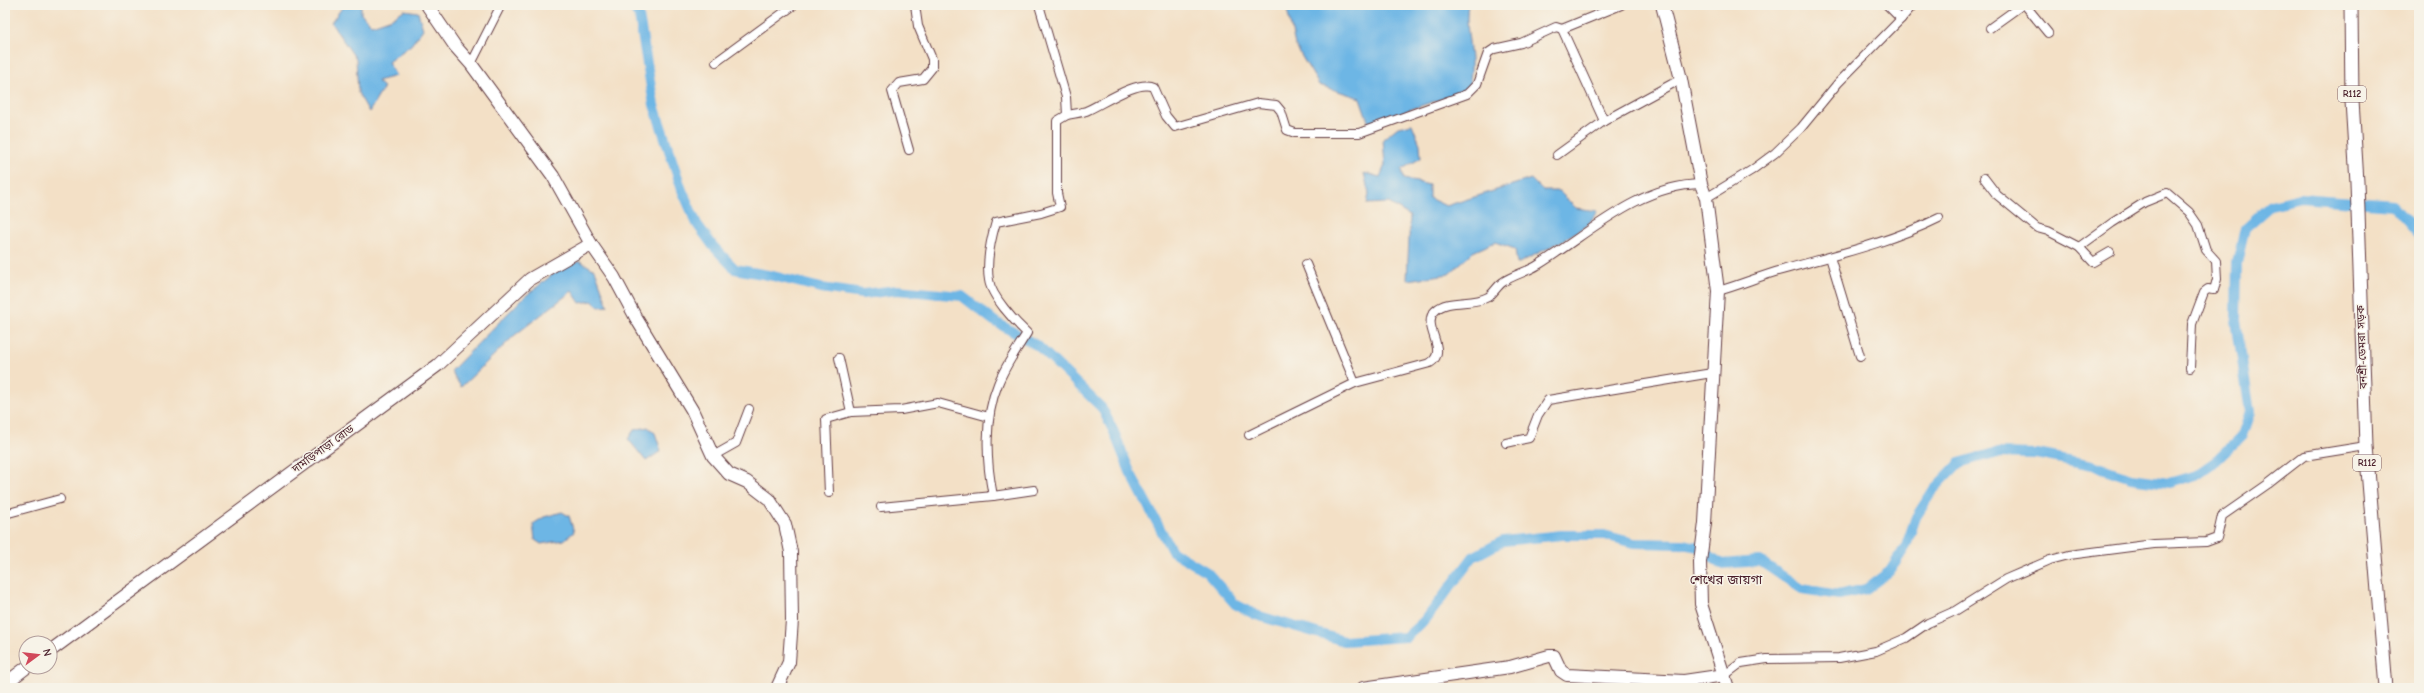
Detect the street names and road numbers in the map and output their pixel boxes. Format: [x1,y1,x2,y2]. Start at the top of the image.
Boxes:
road number: R112 [2338,86,2366,102]
street label: বনশ্রী-ডেমরা সড়ক [2354,305,2370,390]
street label: দামড়িপাড়া রোড [289,422,356,476]
road number: R112 [2353,455,2381,471]

